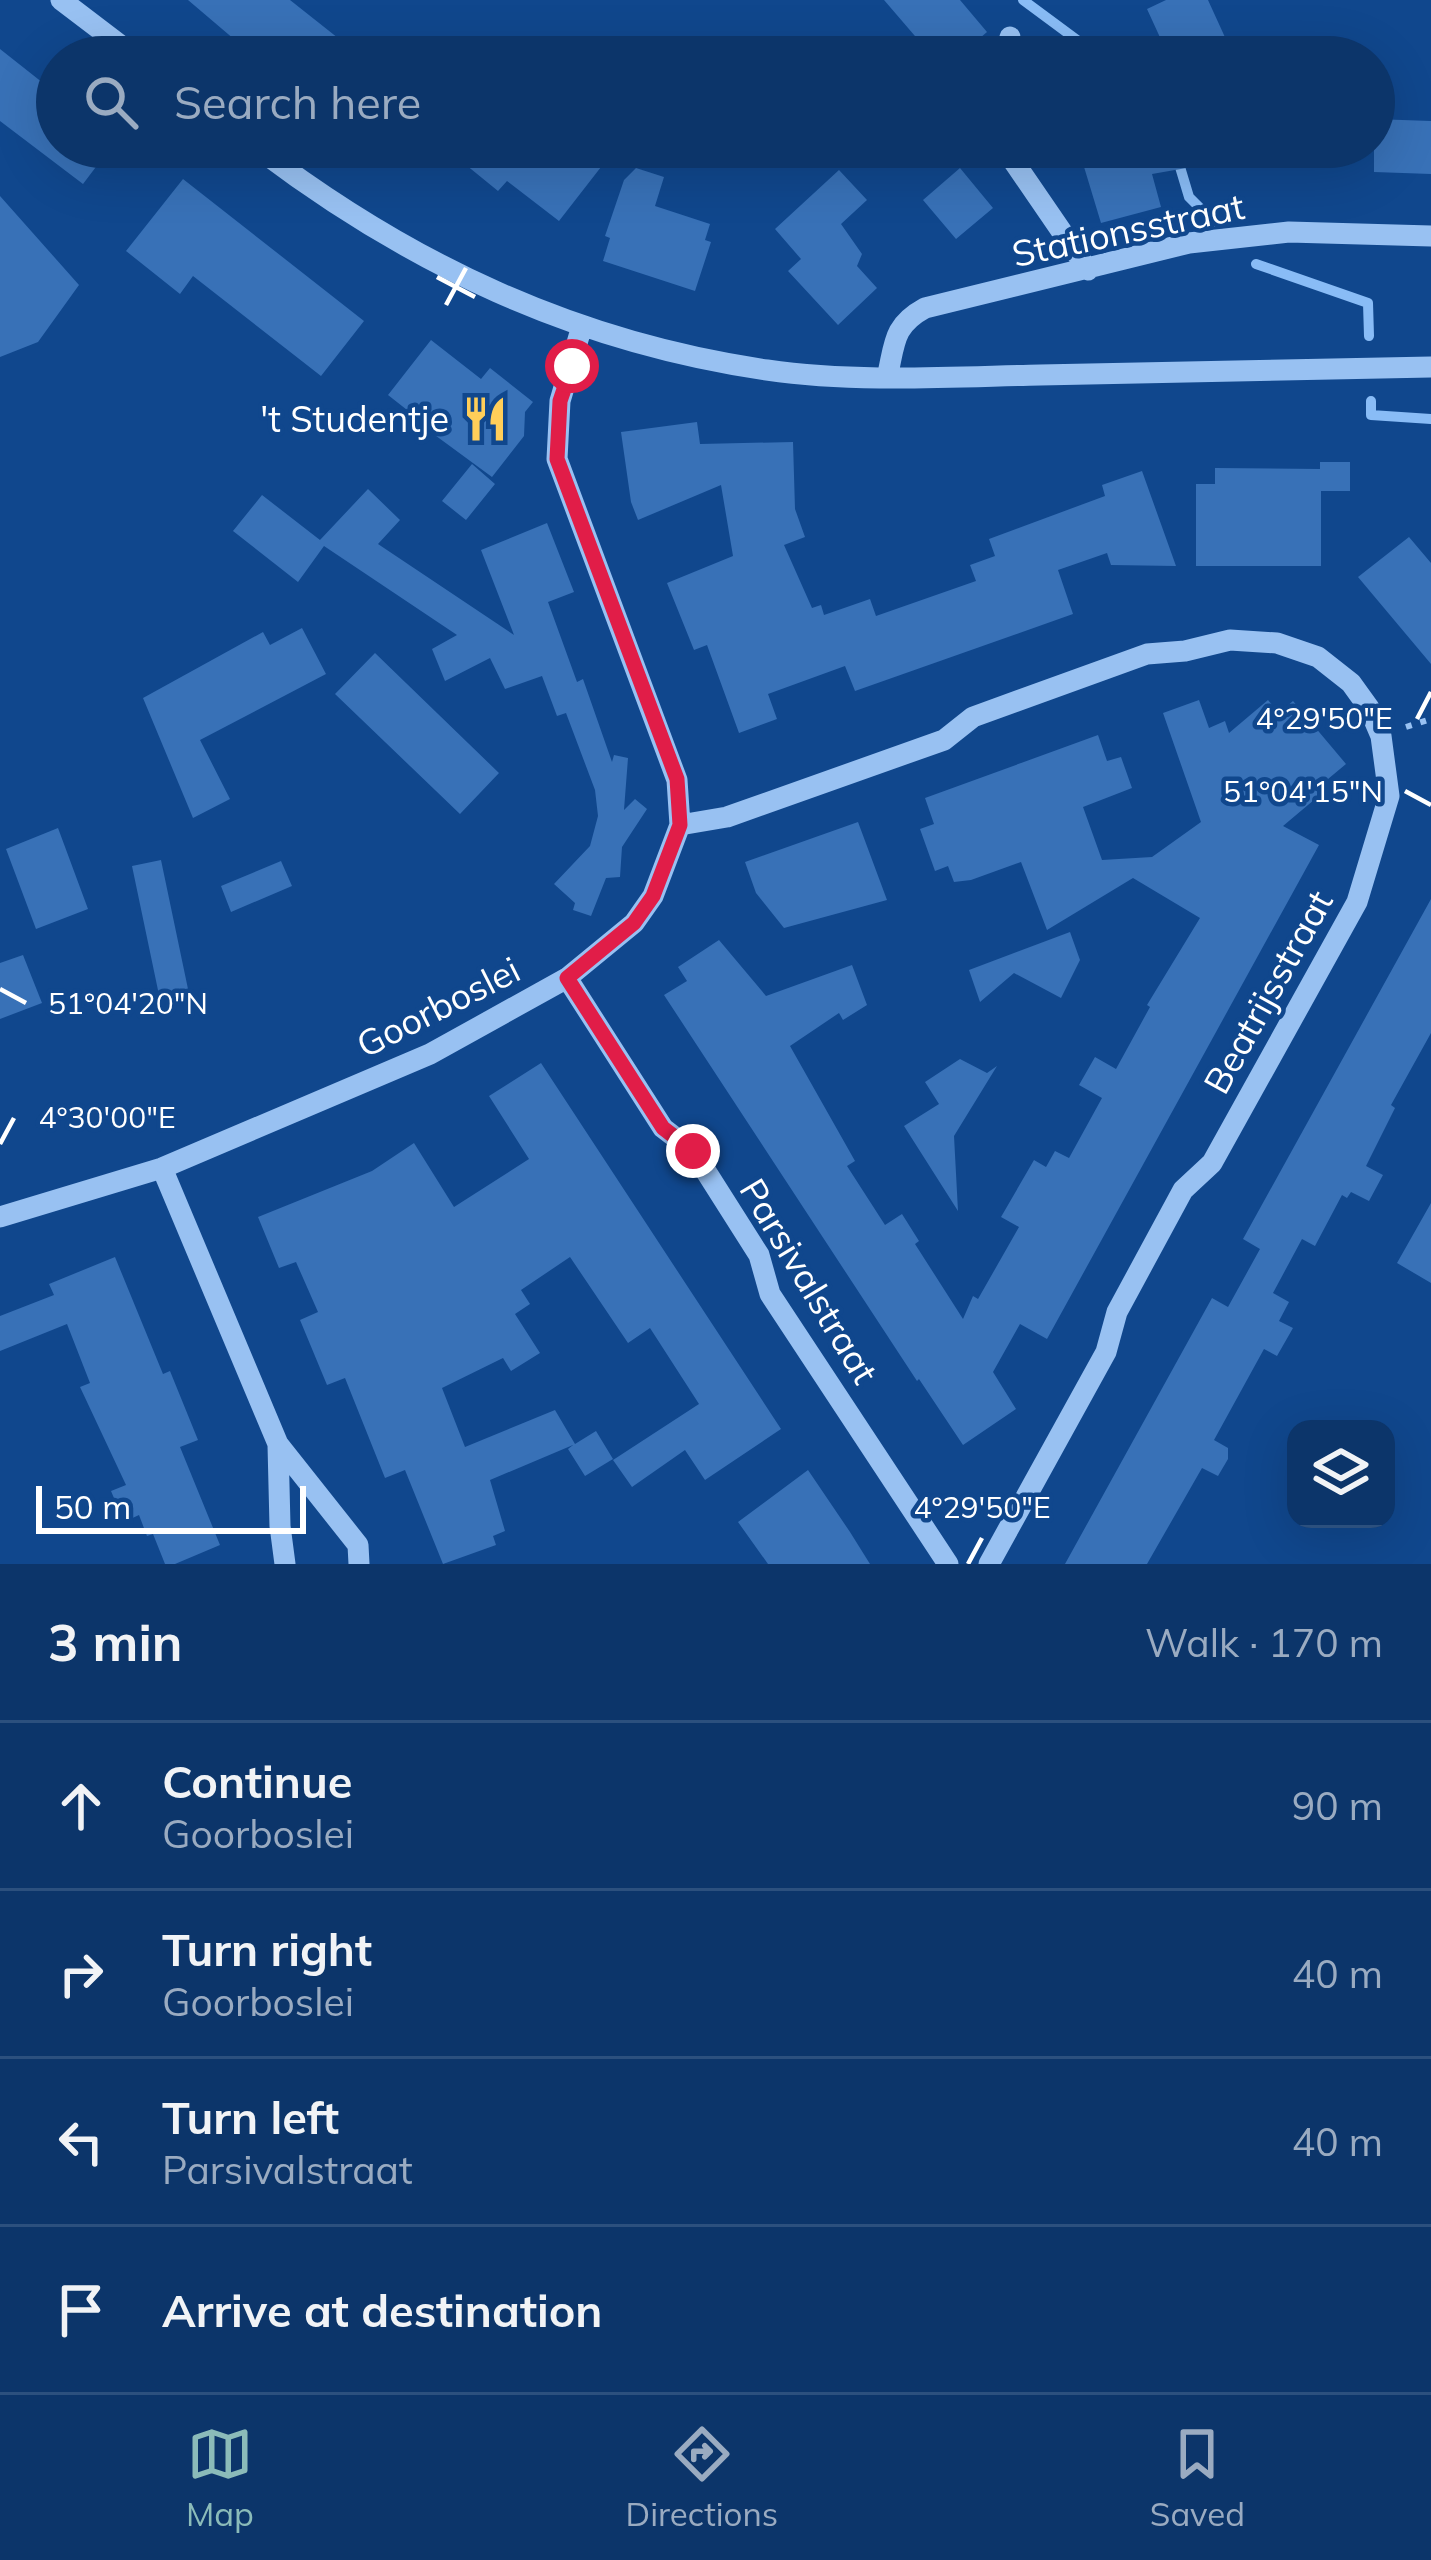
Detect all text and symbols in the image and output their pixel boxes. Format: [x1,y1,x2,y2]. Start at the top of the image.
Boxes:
search box [36,36,1395,168]
icon: search [78,69,144,135]
text: Search here [174,74,421,130]
street label: Stationsstraat [1008,183,1248,276]
route start [545,339,599,393]
restaurant icon: 't Studentje [460,394,510,444]
place label: 't Studentje [260,396,449,441]
text: 4°29'50"E [1255,699,1393,737]
text: 51°04'15"N [1223,772,1383,810]
street label: Beatrijsstraat [1193,882,1342,1101]
street label: Goorboslei [349,946,527,1067]
text: 51°04'20"N [48,984,208,1022]
text: 4°30'00"E [38,1098,176,1136]
route end [666,1124,720,1178]
street label: Parsivalstraat [731,1170,888,1391]
map controls [1287,1420,1395,1528]
button: layers [1287,1420,1395,1528]
scale bar [36,1480,306,1533]
text: 50 m [54,1486,131,1527]
text: 4°29'50"E [913,1488,1051,1526]
text: 3 min [48,1610,183,1674]
text: Walk · 170 m [1145,1618,1383,1667]
text: Continue [162,1753,352,1809]
icon: ahead [48,1773,114,1839]
text: 90 m [1292,1781,1383,1830]
text: Goorboslei [162,1809,354,1858]
text: Turn right [162,1921,372,1977]
icon: right [48,1941,114,2007]
text: 40 m [1292,1949,1383,1998]
text: Goorboslei [162,1977,354,2026]
text: Turn left [162,2089,339,2145]
icon: left [48,2109,114,2175]
text: 40 m [1292,2117,1383,2166]
text: Parsivalstraat [162,2145,413,2194]
icon: arrive [48,2277,114,2343]
text: Arrive at destination [162,2282,602,2338]
tab: Map [186,2421,254,2534]
tab: Directions [626,2421,778,2534]
tab: Saved [1150,2421,1245,2534]

